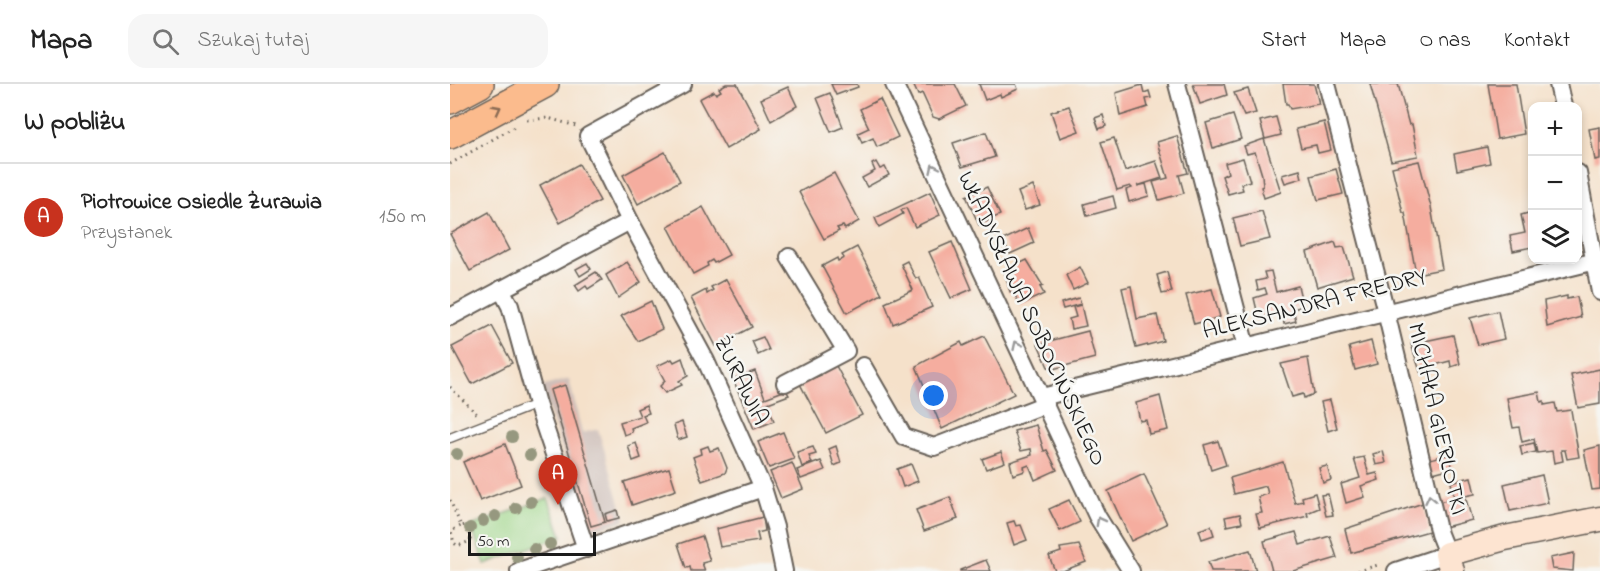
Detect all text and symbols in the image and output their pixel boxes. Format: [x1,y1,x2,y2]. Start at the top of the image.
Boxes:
search box [128,14,548,68]
text: Mapa [30,21,92,62]
icon: search [149,25,182,58]
text: Szukaj tutaj [197,25,308,57]
text: Start [1261,26,1307,56]
text: Mapa [1340,26,1386,56]
text: O nas [1419,26,1471,56]
text: Kontakt [1504,26,1570,56]
map controls [1528,102,1582,264]
button: + [1528,102,1582,156]
text: W pobliżu [24,104,125,142]
one-way arrow [491,105,502,116]
button: − [1528,156,1582,210]
one-way arrow [929,164,941,175]
street label: WŁADYSŁAWA SOBOCIŃSKIEGO [947,166,1115,472]
text: Piotrowice Osiedle Żurawia [81,187,322,219]
text: A [37,203,50,232]
text: 150 m [379,203,426,232]
button: layers [1528,210,1582,264]
text: Przystanek [81,219,172,248]
street label: ALEKSANDRA FREDRY [1199,260,1431,350]
street label: MICHAŁA GIERLOTKI [1397,320,1475,518]
street label: ŻURAWIA [703,330,777,432]
one-way arrow [1013,340,1025,351]
your location [919,381,948,410]
pin: A [538,456,578,505]
one-way arrow [1425,494,1438,504]
one-way arrow [1096,517,1107,527]
scale bar [468,529,596,556]
text: 50 m [477,530,509,554]

